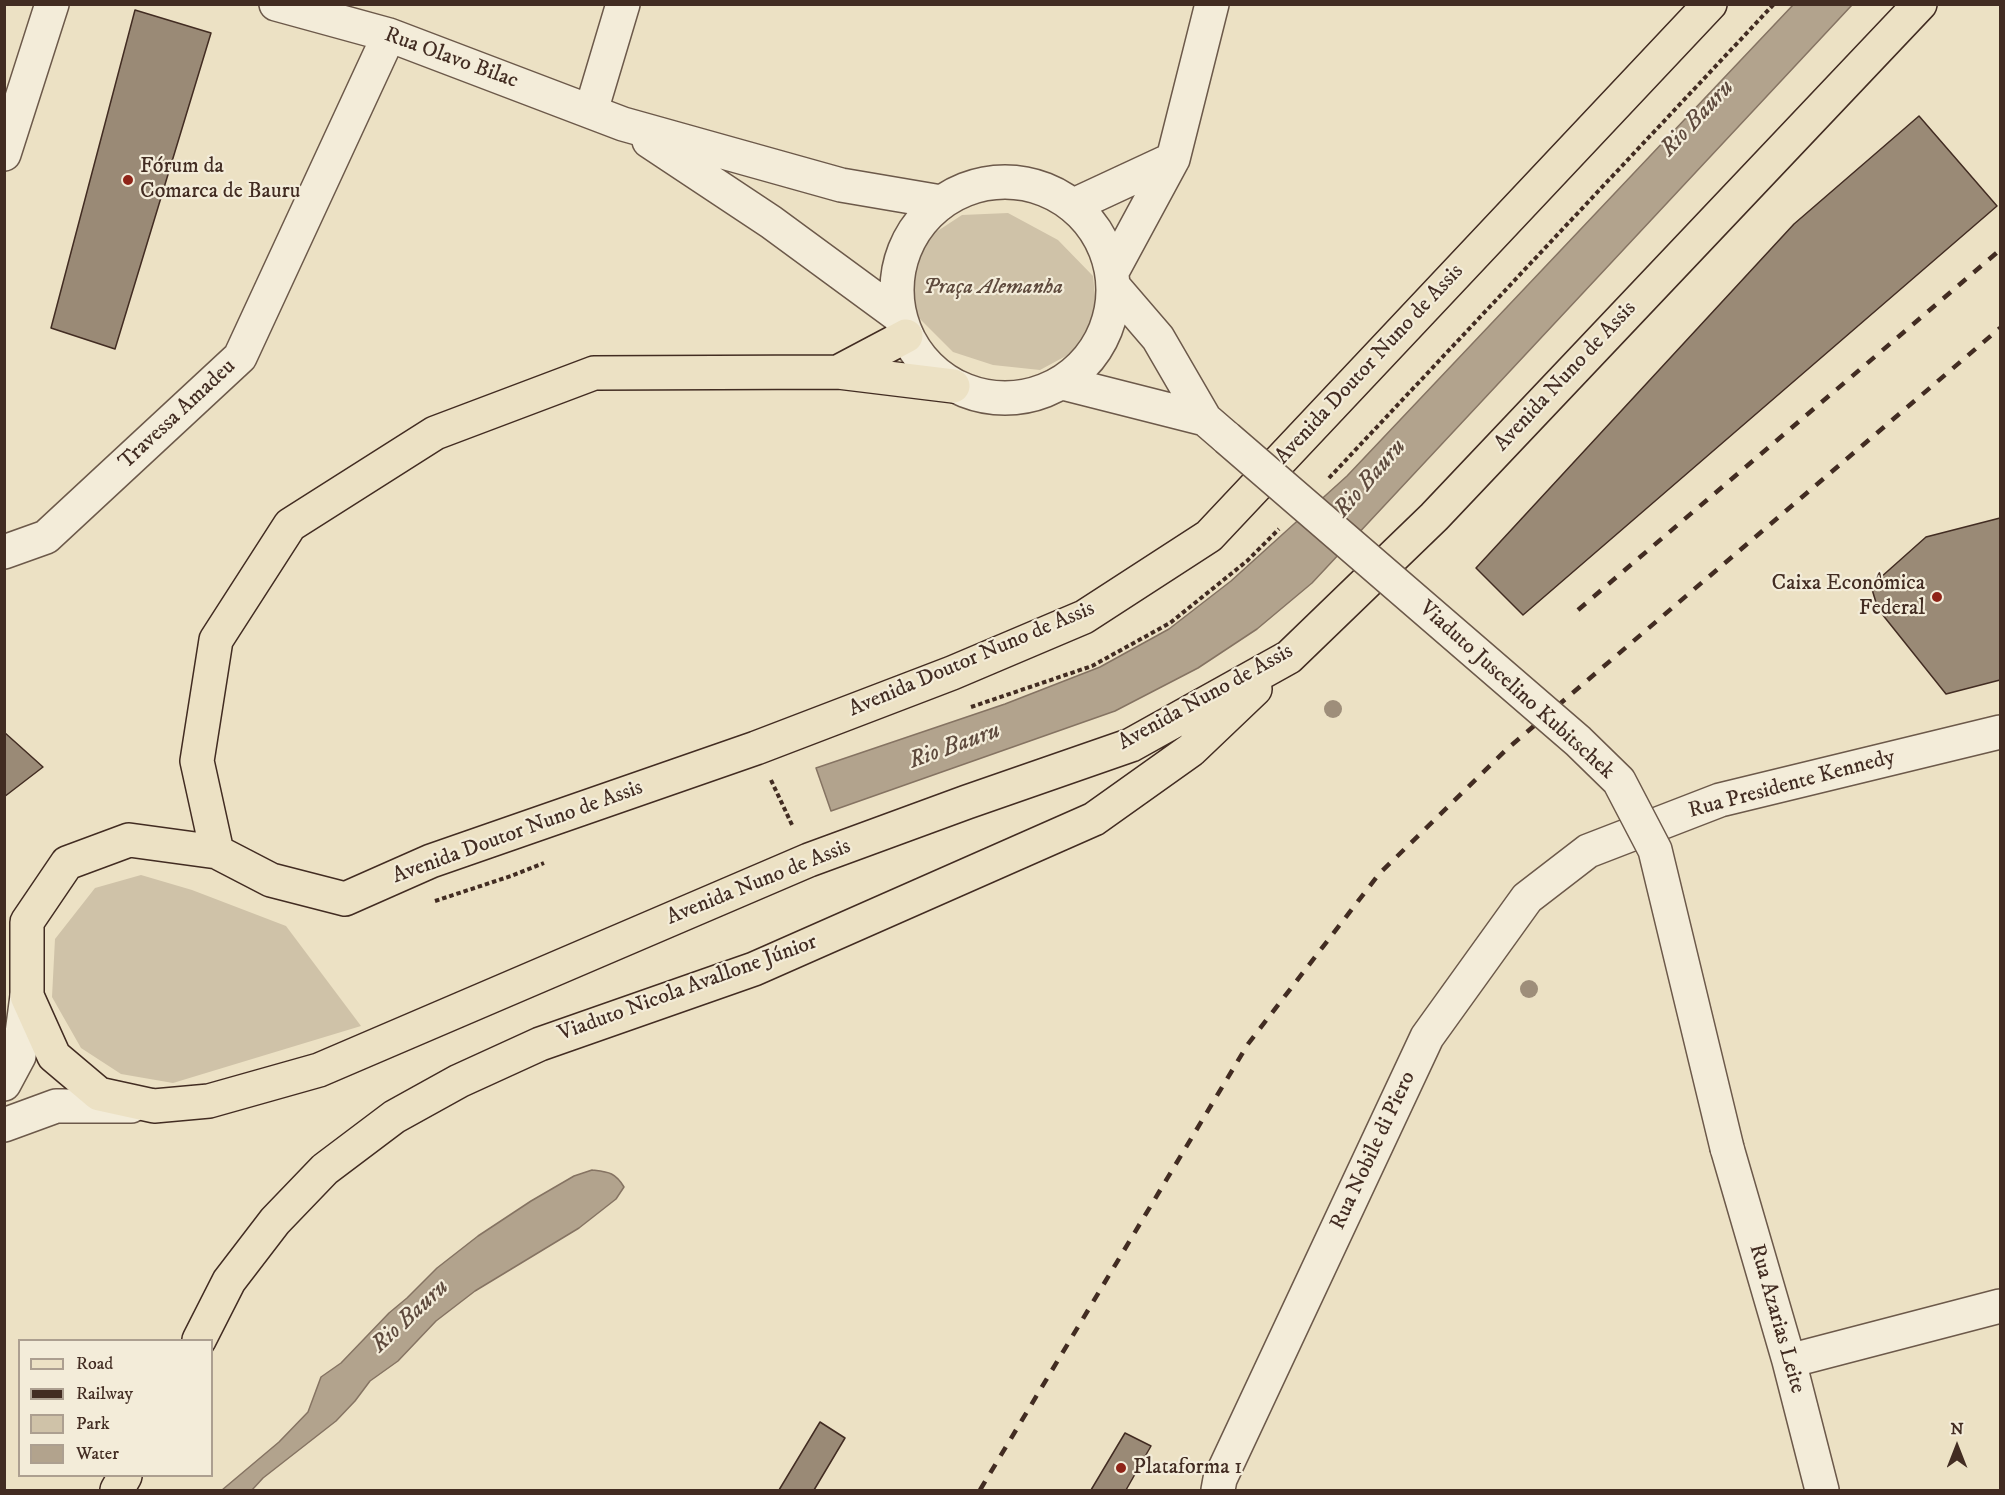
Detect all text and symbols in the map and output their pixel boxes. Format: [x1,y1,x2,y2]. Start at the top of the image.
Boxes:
street label: Rua Olavo Bilac [380,23,522,95]
water label: Rio Bauru [1655,74,1741,164]
place label: Fórum da Comarca de Bauru [140,154,300,206]
marker: Fórum da Comarca de Bauru [121,173,135,187]
street label: Avenida Doutor Nuno de Assis [1270,259,1470,471]
park label: Praça Alemanha [923,275,1063,301]
street label: Avenida Nuno de Assis [1489,296,1643,458]
street label: Travessa Amadeu [114,354,242,476]
water label: Rio Bauru [1329,434,1413,524]
place label: Caixa Econômica Federal [1772,571,1925,622]
marker: Caixa Econômica Federal [1930,590,1944,604]
street label: Avenida Doutor Nuno de Assis [845,596,1099,724]
street label: Viaduto Juscelino Kubitschek [1413,596,1619,786]
street label: Avenida Nuno de Assis [1114,639,1298,757]
water label: Rio Bauru [905,717,1005,777]
street label: Rua Presidente Kennedy [1686,745,1898,825]
street label: Avenida Doutor Nuno de Assis [389,775,647,891]
street label: Avenida Nuno de Assis [663,834,855,932]
street label: Viaduto Nicola Avallone Júnior [555,930,821,1048]
street label: Rua Nobile di Piero [1326,1068,1422,1234]
street label: Rua Azarias Leite [1742,1241,1810,1397]
water label: Rio Bauru [366,1274,456,1360]
legend [18,1339,213,1477]
text: Road [76,1353,113,1375]
text: Railway [76,1383,133,1405]
text: Park [76,1413,110,1435]
north arrow [1927,1417,1987,1477]
text: N [1950,1419,1964,1439]
text: Water [76,1443,119,1465]
place label: Plataforma 1 [1133,1455,1242,1481]
marker: Plataforma 1 [1114,1461,1128,1475]

